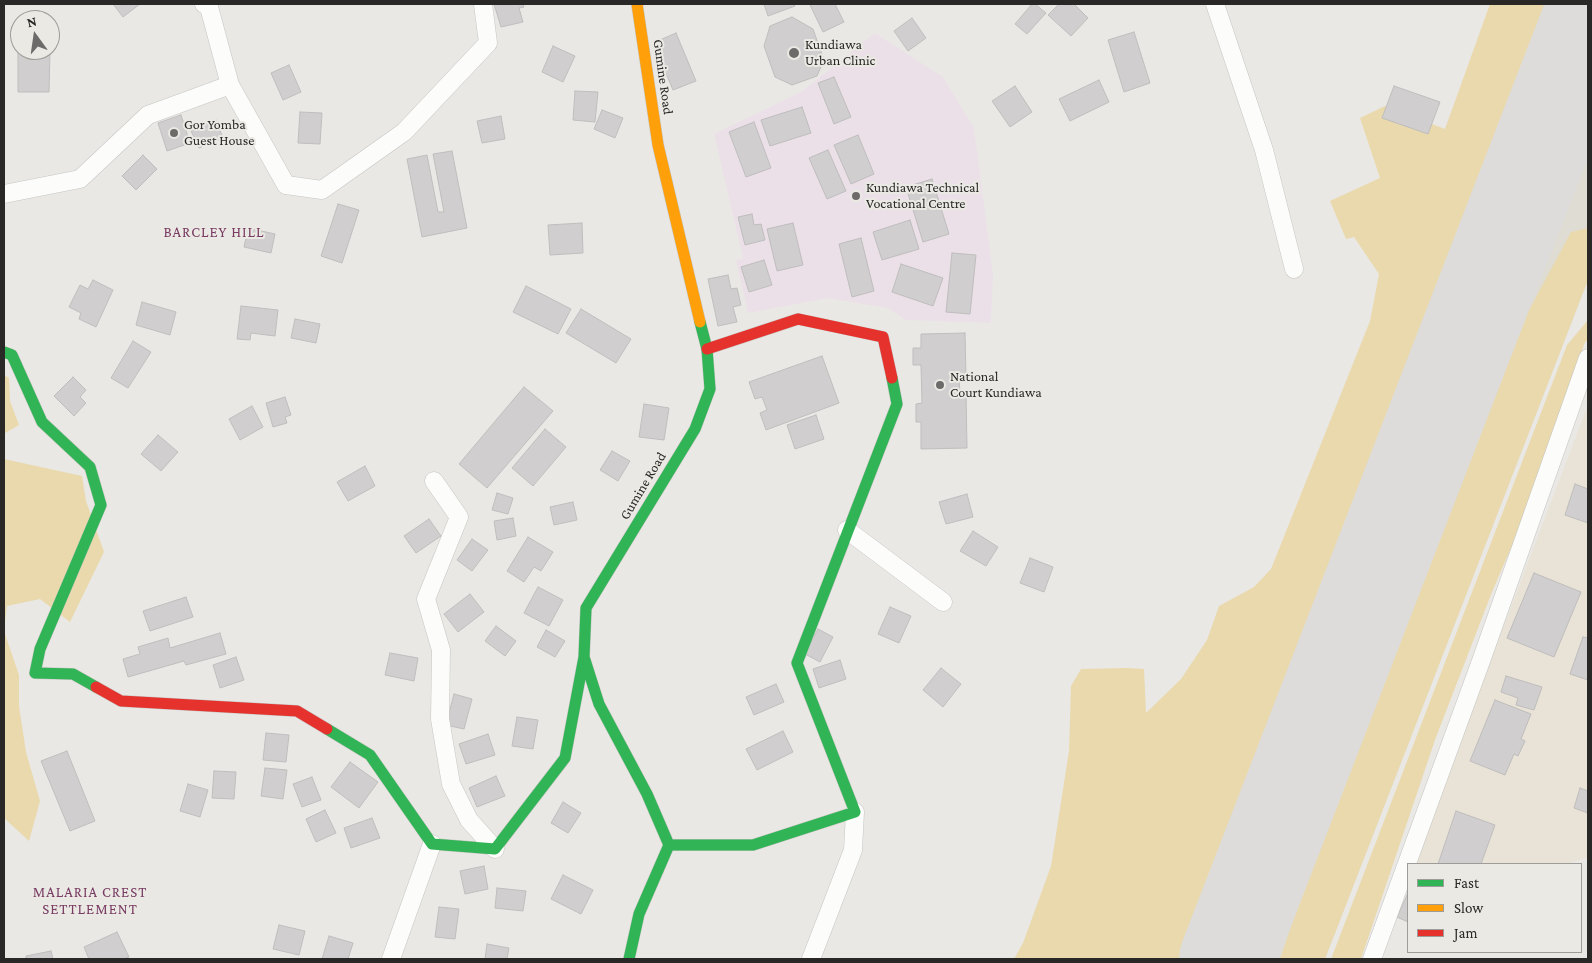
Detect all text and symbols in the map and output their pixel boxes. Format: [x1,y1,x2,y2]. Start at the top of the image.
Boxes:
north arrow [10,10,60,60]
text: N [25,13,38,30]
place label: Kundiawa Urban Clinic [805,37,875,70]
street label: Gumine Road [649,38,677,116]
marker: Kundiawa Urban Clinic [787,46,801,60]
place label: Gor Yomba Guest House [184,117,254,150]
marker: Gor Yomba Guest House [168,127,180,139]
place label: Kundiawa Technical Vocational Centre [866,180,979,212]
marker: Kundiawa Technical Vocational Centre [850,190,862,202]
district label: BARCLEY HILL [162,223,266,241]
place label: National Court Kundiawa [950,369,1042,402]
marker: National Court Kundiawa [934,379,946,391]
street label: Gumine Road [616,449,670,523]
legend [1407,863,1582,953]
text: Fast [1454,875,1479,891]
district label: MALARIA CREST SETTLEMENT [31,883,149,918]
text: Slow [1454,900,1483,916]
text: Jam [1454,925,1477,941]

